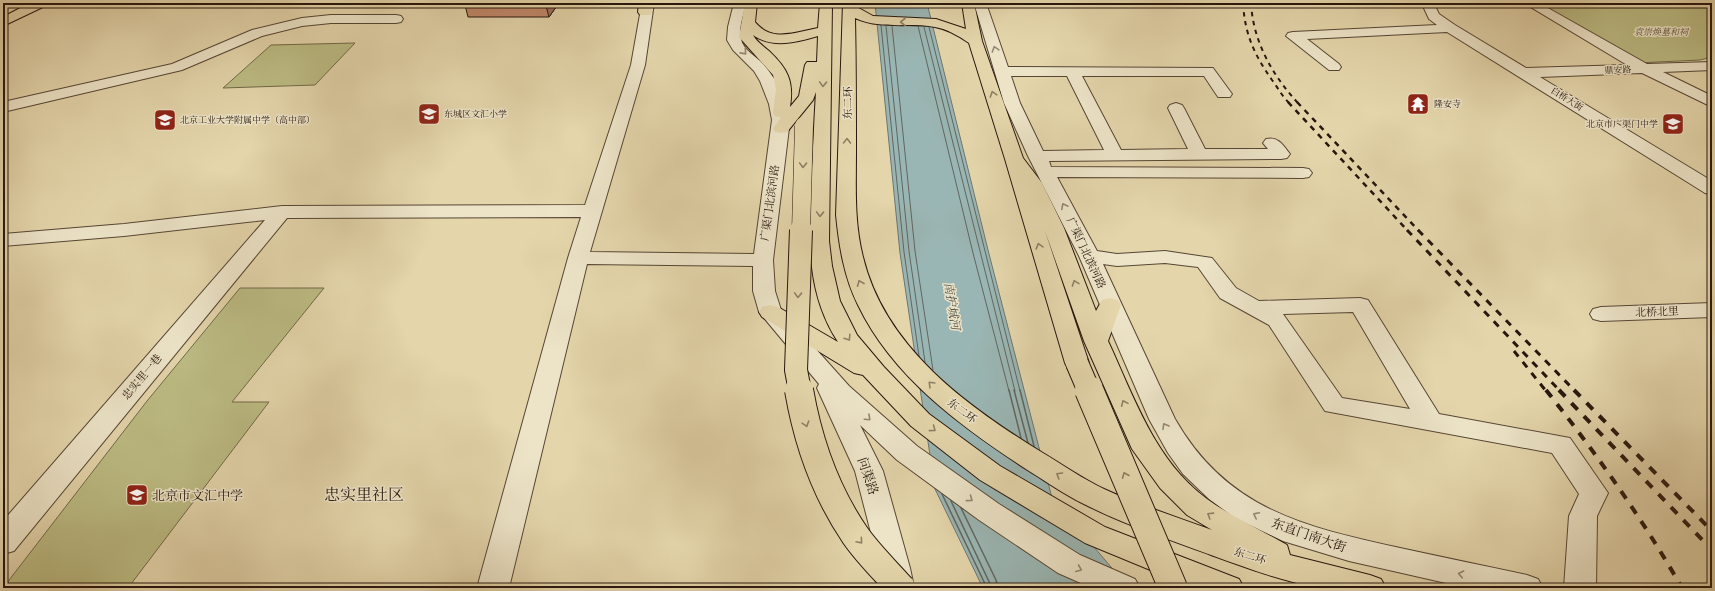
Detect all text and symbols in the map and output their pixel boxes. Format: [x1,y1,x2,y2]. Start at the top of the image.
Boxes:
one-way arrow [900,18,906,26]
park label: 袁崇焕墓和祠 [1634,26,1690,38]
one-way arrow [991,46,999,53]
one-way arrow [739,47,746,55]
street label: 鼎安路 [1604,64,1632,76]
one-way arrow [819,81,828,87]
street label: 白桥大街 [1549,84,1585,114]
street label: 东二环 [840,86,856,120]
one-way arrow [989,91,998,98]
temple icon: 隆安寺 [1405,91,1431,117]
place label: 隆安寺 [1434,98,1461,110]
school or university icon: 东城区文汇小学 [416,101,442,127]
school or university icon: 北京工业大学附属中学（高中部） [152,107,178,133]
place label: 东城区文汇小学 [444,108,507,120]
school or university icon: 北京市广渠门中学 [1660,111,1686,137]
place label: 北京工业大学附属中学（高中部） [180,114,315,126]
place label: 北京市广渠门中学 [1586,118,1658,130]
one-way arrow [843,138,851,144]
one-way arrow [798,162,807,168]
street label: 广渠门北滨河路 [757,164,783,242]
one-way arrow [1061,202,1069,210]
one-way arrow [815,211,824,217]
street label: 广渠门北滨河路 [1063,215,1109,291]
one-way arrow [1035,242,1044,249]
one-way arrow [857,280,865,287]
one-way arrow [1071,280,1079,287]
water label: 南护城河 [940,281,964,333]
one-way arrow [794,292,803,298]
street label: 北桥北里 [1635,304,1679,320]
one-way arrow [843,334,850,341]
street label: 忠实里一巷 [119,351,165,403]
one-way arrow [928,381,936,389]
street label: 东二环 [944,395,980,427]
one-way arrow [1121,400,1129,408]
one-way arrow [864,414,871,421]
one-way arrow [801,421,810,428]
one-way arrow [1163,423,1170,430]
one-way arrow [928,425,935,432]
street label: 问渠路 [854,455,882,497]
one-way arrow [1121,471,1129,478]
one-way arrow [1056,473,1063,480]
school or university icon: 北京市文汇中学 [124,482,150,508]
district label: 忠实里社区 [324,484,404,506]
place label: 北京市文汇中学 [152,487,243,504]
one-way arrow [966,494,973,502]
one-way arrow [1207,513,1214,520]
one-way arrow [1253,513,1260,520]
street label: 东直门南大街 [1269,514,1349,556]
one-way arrow [856,537,863,544]
street label: 东二环 [1232,544,1268,568]
one-way arrow [1075,564,1083,572]
one-way arrow [1458,570,1465,578]

